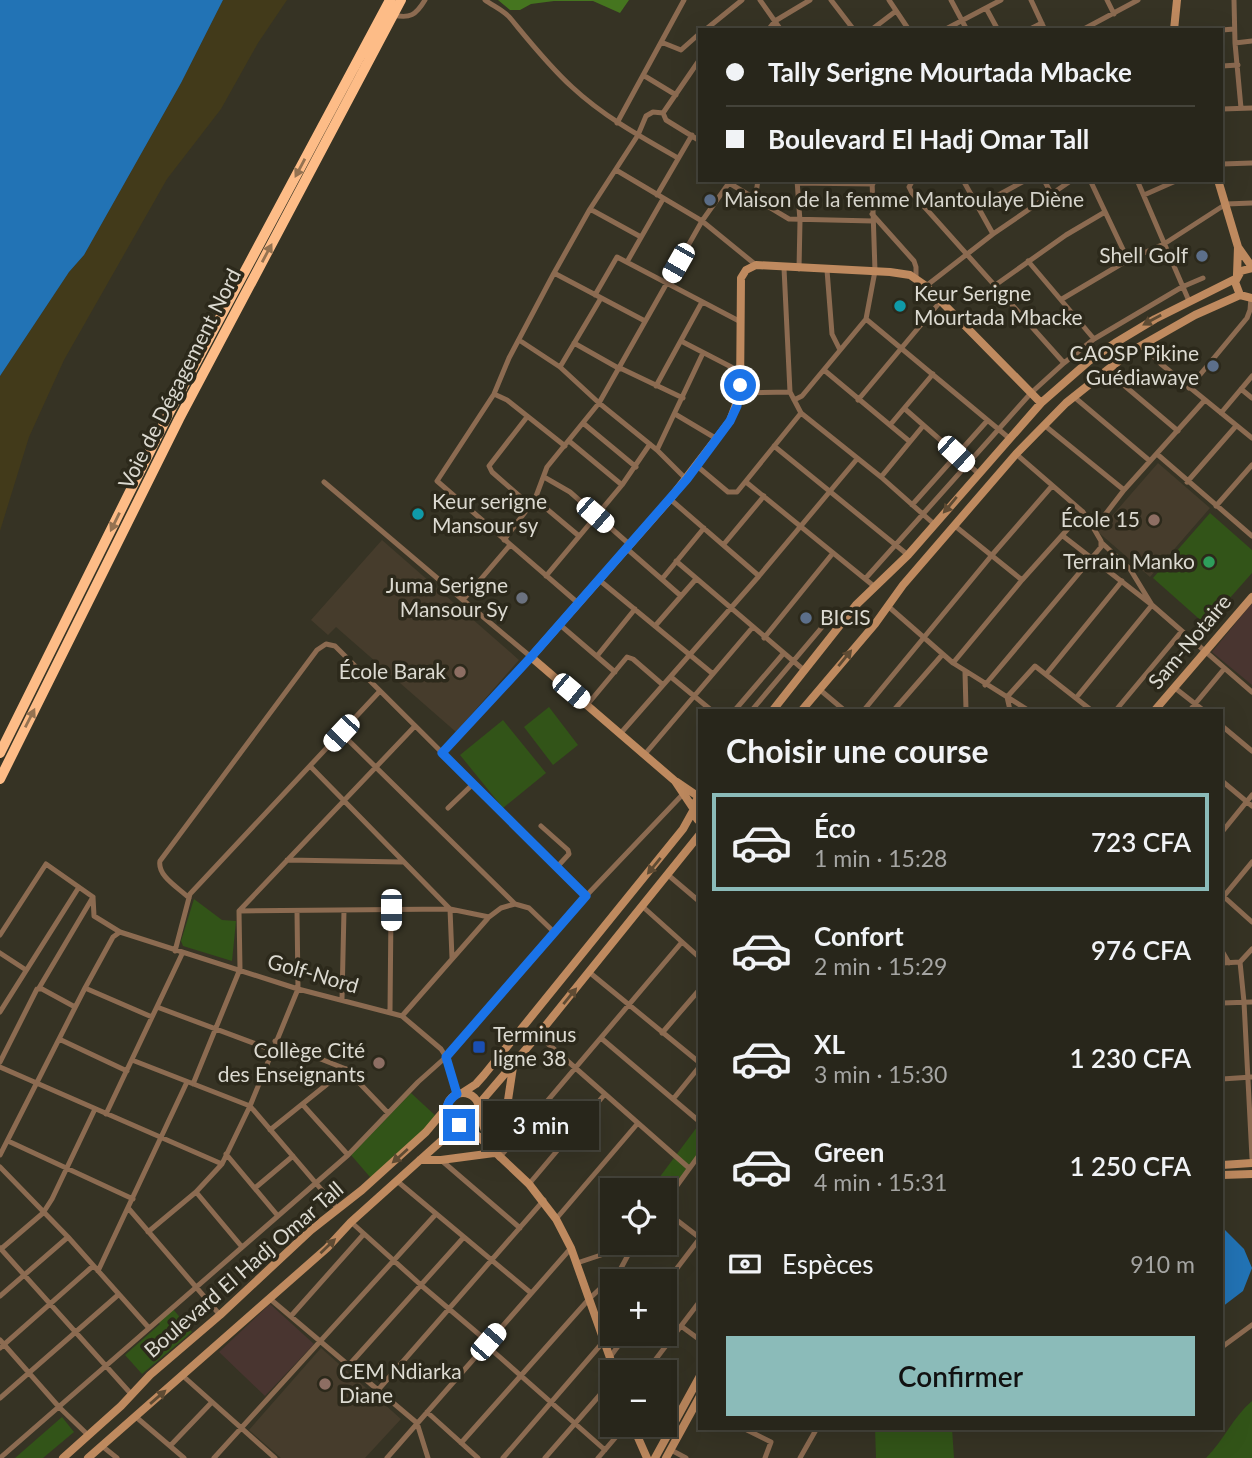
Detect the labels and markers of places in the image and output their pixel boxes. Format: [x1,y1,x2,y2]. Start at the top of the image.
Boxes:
place label: Maison de la femme Mantoulaye Diène [724,186,1084,211]
marker: Maison de la femme Mantoulaye Diène [702,192,718,208]
place label: Shell Golf [1099,242,1189,267]
marker: Shell Golf [1194,248,1210,264]
place label: Keur Serigne Mourtada Mbacke [914,280,1083,329]
marker: Keur Serigne Mourtada Mbacke [892,298,908,314]
place label: CAOSP Pikine Guédiawaye [1069,340,1199,389]
marker: CAOSP Pikine Guédiawaye [1205,358,1221,374]
place label: Keur serigne Mansour sy [432,488,547,537]
marker: Keur serigne Mansour sy [410,506,426,522]
place label: École 15 [1061,506,1140,531]
marker: École 15 [1146,512,1162,528]
place label: Terrain Manko [1063,548,1195,573]
marker: Terrain Manko [1201,554,1217,570]
place label: Juma Serigne Mansour Sy [386,572,508,621]
marker: Juma Serigne Mansour Sy [514,590,530,606]
place label: BICIS [820,604,871,629]
marker: BICIS [798,610,814,626]
place label: École Barak [339,658,446,683]
marker: École Barak [452,664,468,680]
place label: Terminus ligne 38 [493,1021,576,1070]
place label: Collège Cité des Enseignants [218,1037,365,1086]
marker: Terminus ligne 38 [471,1039,487,1055]
marker: Collège Cité des Enseignants [371,1055,387,1071]
place label: CEM Ndiarka Diane [339,1358,462,1407]
marker: CEM Ndiarka Diane [317,1376,333,1392]

